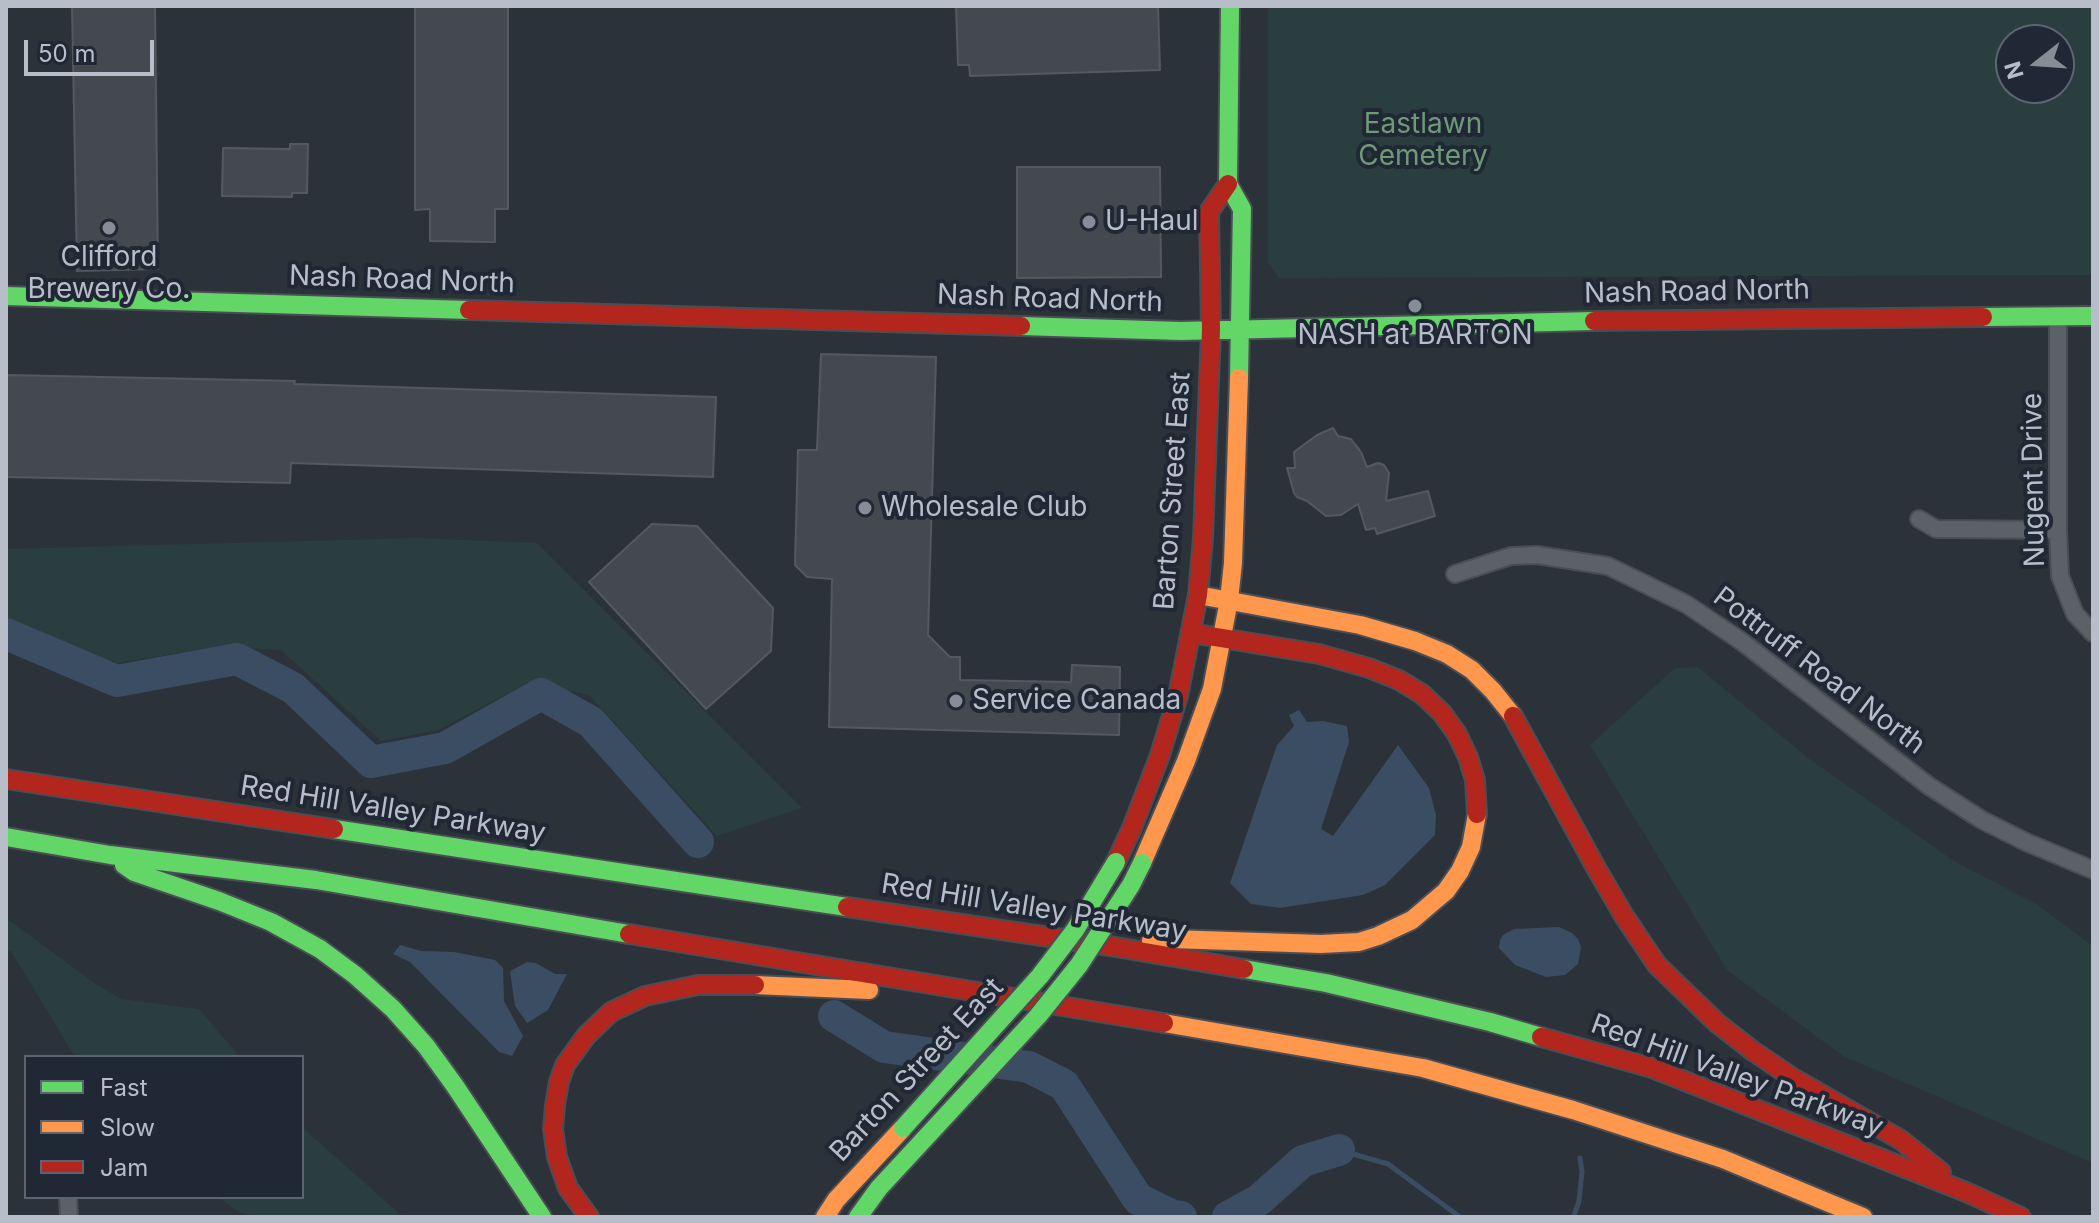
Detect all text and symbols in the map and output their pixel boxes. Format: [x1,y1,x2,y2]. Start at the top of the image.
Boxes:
scale bar [28,24,158,74]
north arrow [1995,24,2075,104]
text: 50 m [38,39,96,68]
text: N [1999,59,2029,82]
park label: Eastlawn Cemetery [1358,108,1488,174]
place label: U-Haul [1105,205,1199,239]
marker: U-Haul [1080,213,1098,231]
marker: Clifford Brewery Co. [100,219,118,237]
place label: Clifford Brewery Co. [28,241,190,307]
street label: Nash Road North [288,259,516,301]
street label: Nash Road North [1584,273,1810,311]
street label: Nash Road North [936,278,1164,320]
marker: NASH at BARTON [1406,297,1424,315]
place label: NASH at BARTON [1297,319,1533,353]
street label: Barton Street East [1148,371,1198,611]
street label: Nugent Drive [2016,393,2052,567]
place label: Wholesale Club [881,491,1087,525]
marker: Wholesale Club [856,499,874,517]
street label: Pottruff Road North [1706,580,1932,762]
place label: Service Canada [972,684,1181,718]
marker: Service Canada [947,692,965,710]
street label: Red Hill Valley Parkway [238,769,548,851]
street label: Red Hill Valley Parkway [879,867,1189,949]
street label: Barton Street East [823,971,1011,1169]
street label: Red Hill Valley Parkway [1586,1007,1888,1145]
legend [24,1055,304,1199]
text: Fast [100,1073,148,1102]
text: Slow [100,1113,155,1142]
text: Jam [100,1153,148,1182]

